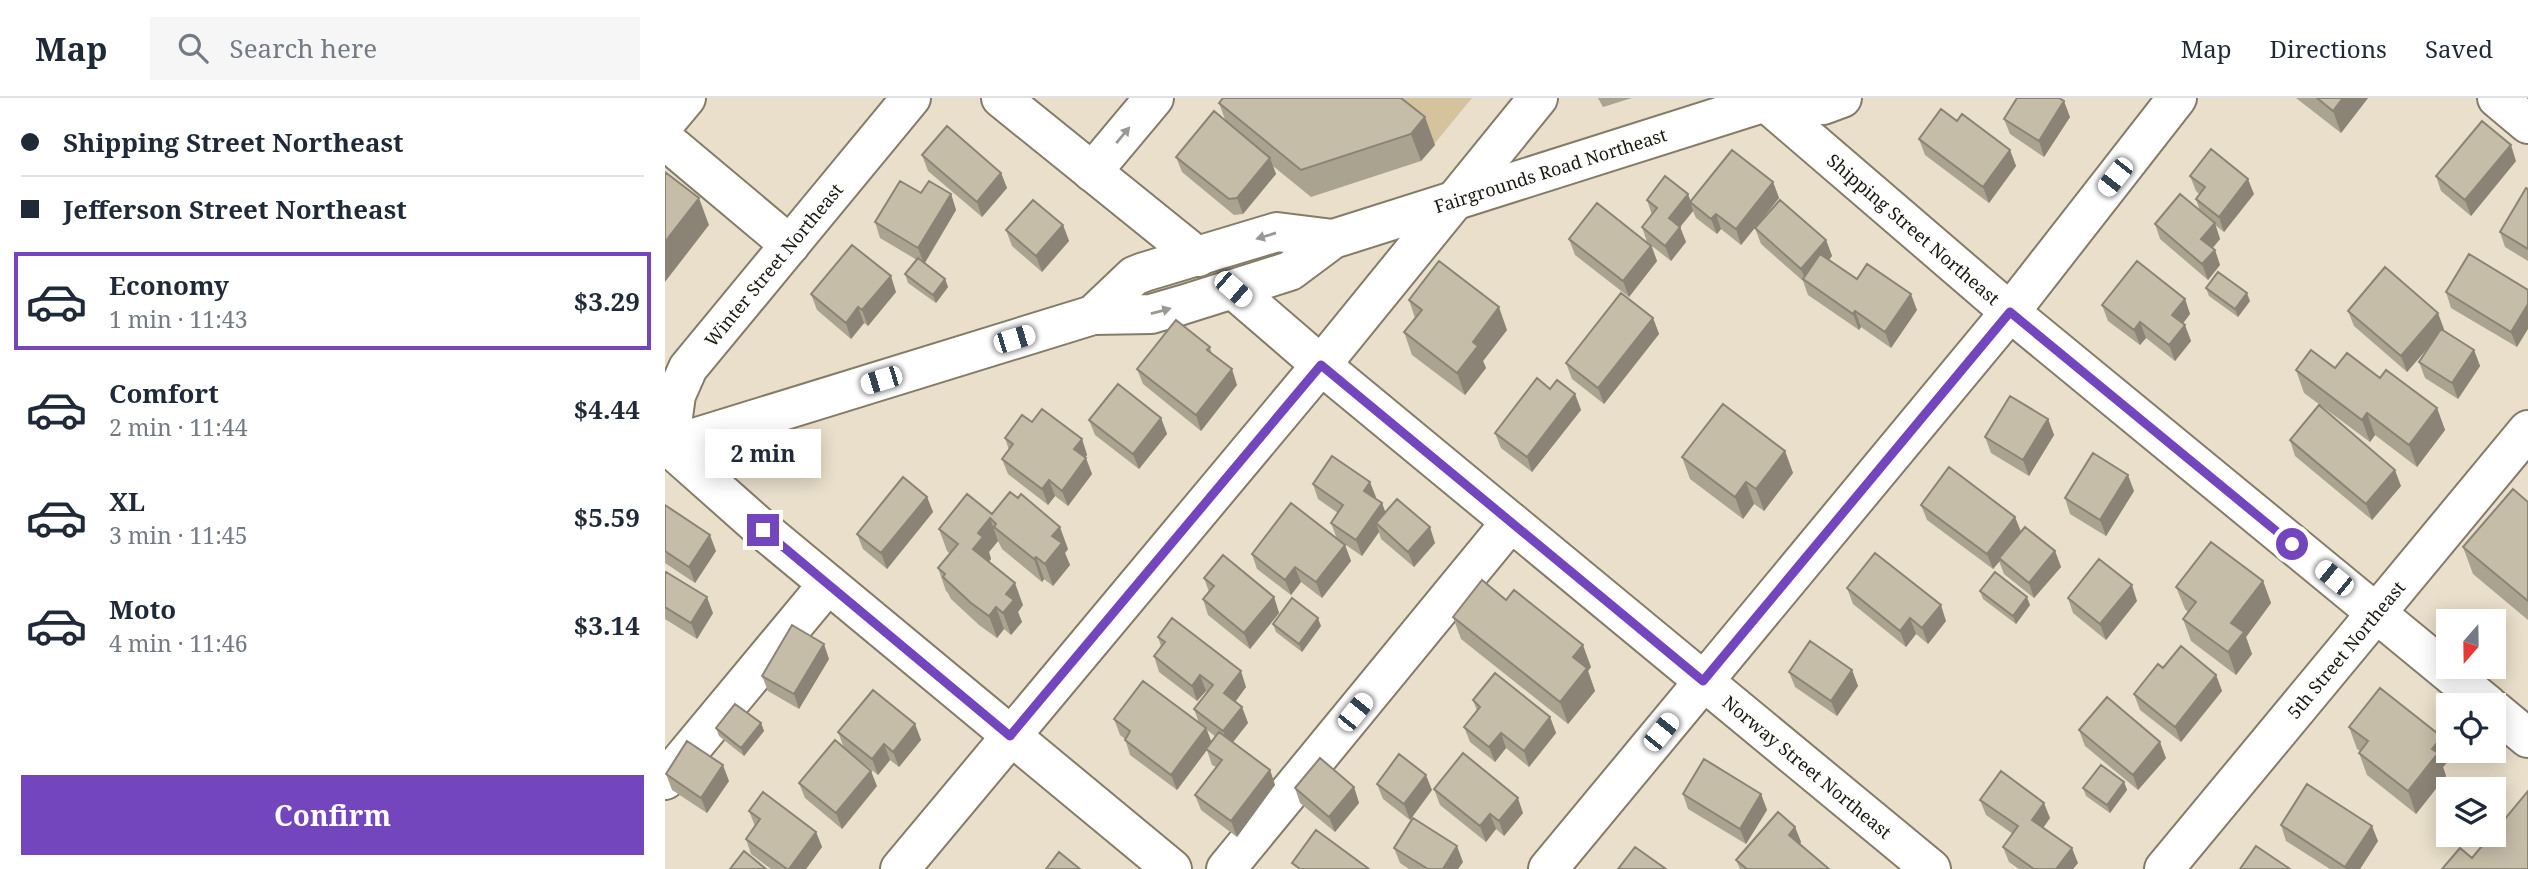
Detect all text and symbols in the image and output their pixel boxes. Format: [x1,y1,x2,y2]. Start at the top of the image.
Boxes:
search box [150,17,640,80]
text: Map [35,26,108,71]
icon: search [174,29,212,67]
text: Search here [230,30,377,66]
text: Map [2181,32,2232,65]
text: Directions [2270,32,2387,65]
text: Saved [2425,32,2493,65]
street label: Fairgrounds Road Northeast [1431,122,1670,218]
text: Shipping Street Northeast [63,124,404,160]
one-way arrow [1115,127,1130,144]
street label: Shipping Street Northeast [1822,148,2005,310]
car [2094,154,2137,200]
street label: Winter Street Northeast [699,178,848,351]
text: Jefferson Street Northeast [63,191,407,227]
one-way arrow [1255,231,1276,242]
text: Economy [109,267,229,303]
car [1211,267,1256,311]
icon: car [25,270,88,333]
text: $3.29 [574,283,640,319]
text: 1 min · 11:43 [109,303,247,335]
one-way arrow [1150,305,1172,316]
car [991,323,1038,355]
car [858,364,905,396]
text: Comfort [109,375,219,411]
icon: car [25,378,88,441]
text: $4.44 [574,391,640,427]
text: 2 min · 11:44 [109,411,247,443]
callout: 2 min [705,428,821,478]
text: 2 min [730,437,796,469]
text: XL [109,483,145,519]
icon: car [25,486,88,549]
text: $5.59 [574,499,640,535]
route end [747,514,779,546]
text: 3 min · 11:45 [109,519,247,551]
route start [2276,528,2308,560]
car [2312,557,2357,599]
street label: 5th Street Northeast [2282,576,2410,724]
text: Moto [109,591,176,627]
icon: car [25,594,88,657]
text: $3.14 [574,607,640,643]
north arrow [2436,609,2506,679]
map controls [2436,609,2506,847]
text: 4 min · 11:46 [109,627,247,659]
car [1334,689,1377,735]
street label: Norway Street Northeast [1718,690,1897,844]
button: locate [2436,693,2506,763]
car [1640,709,1683,755]
button: Confirm [21,775,644,855]
button: layers [2436,777,2506,847]

